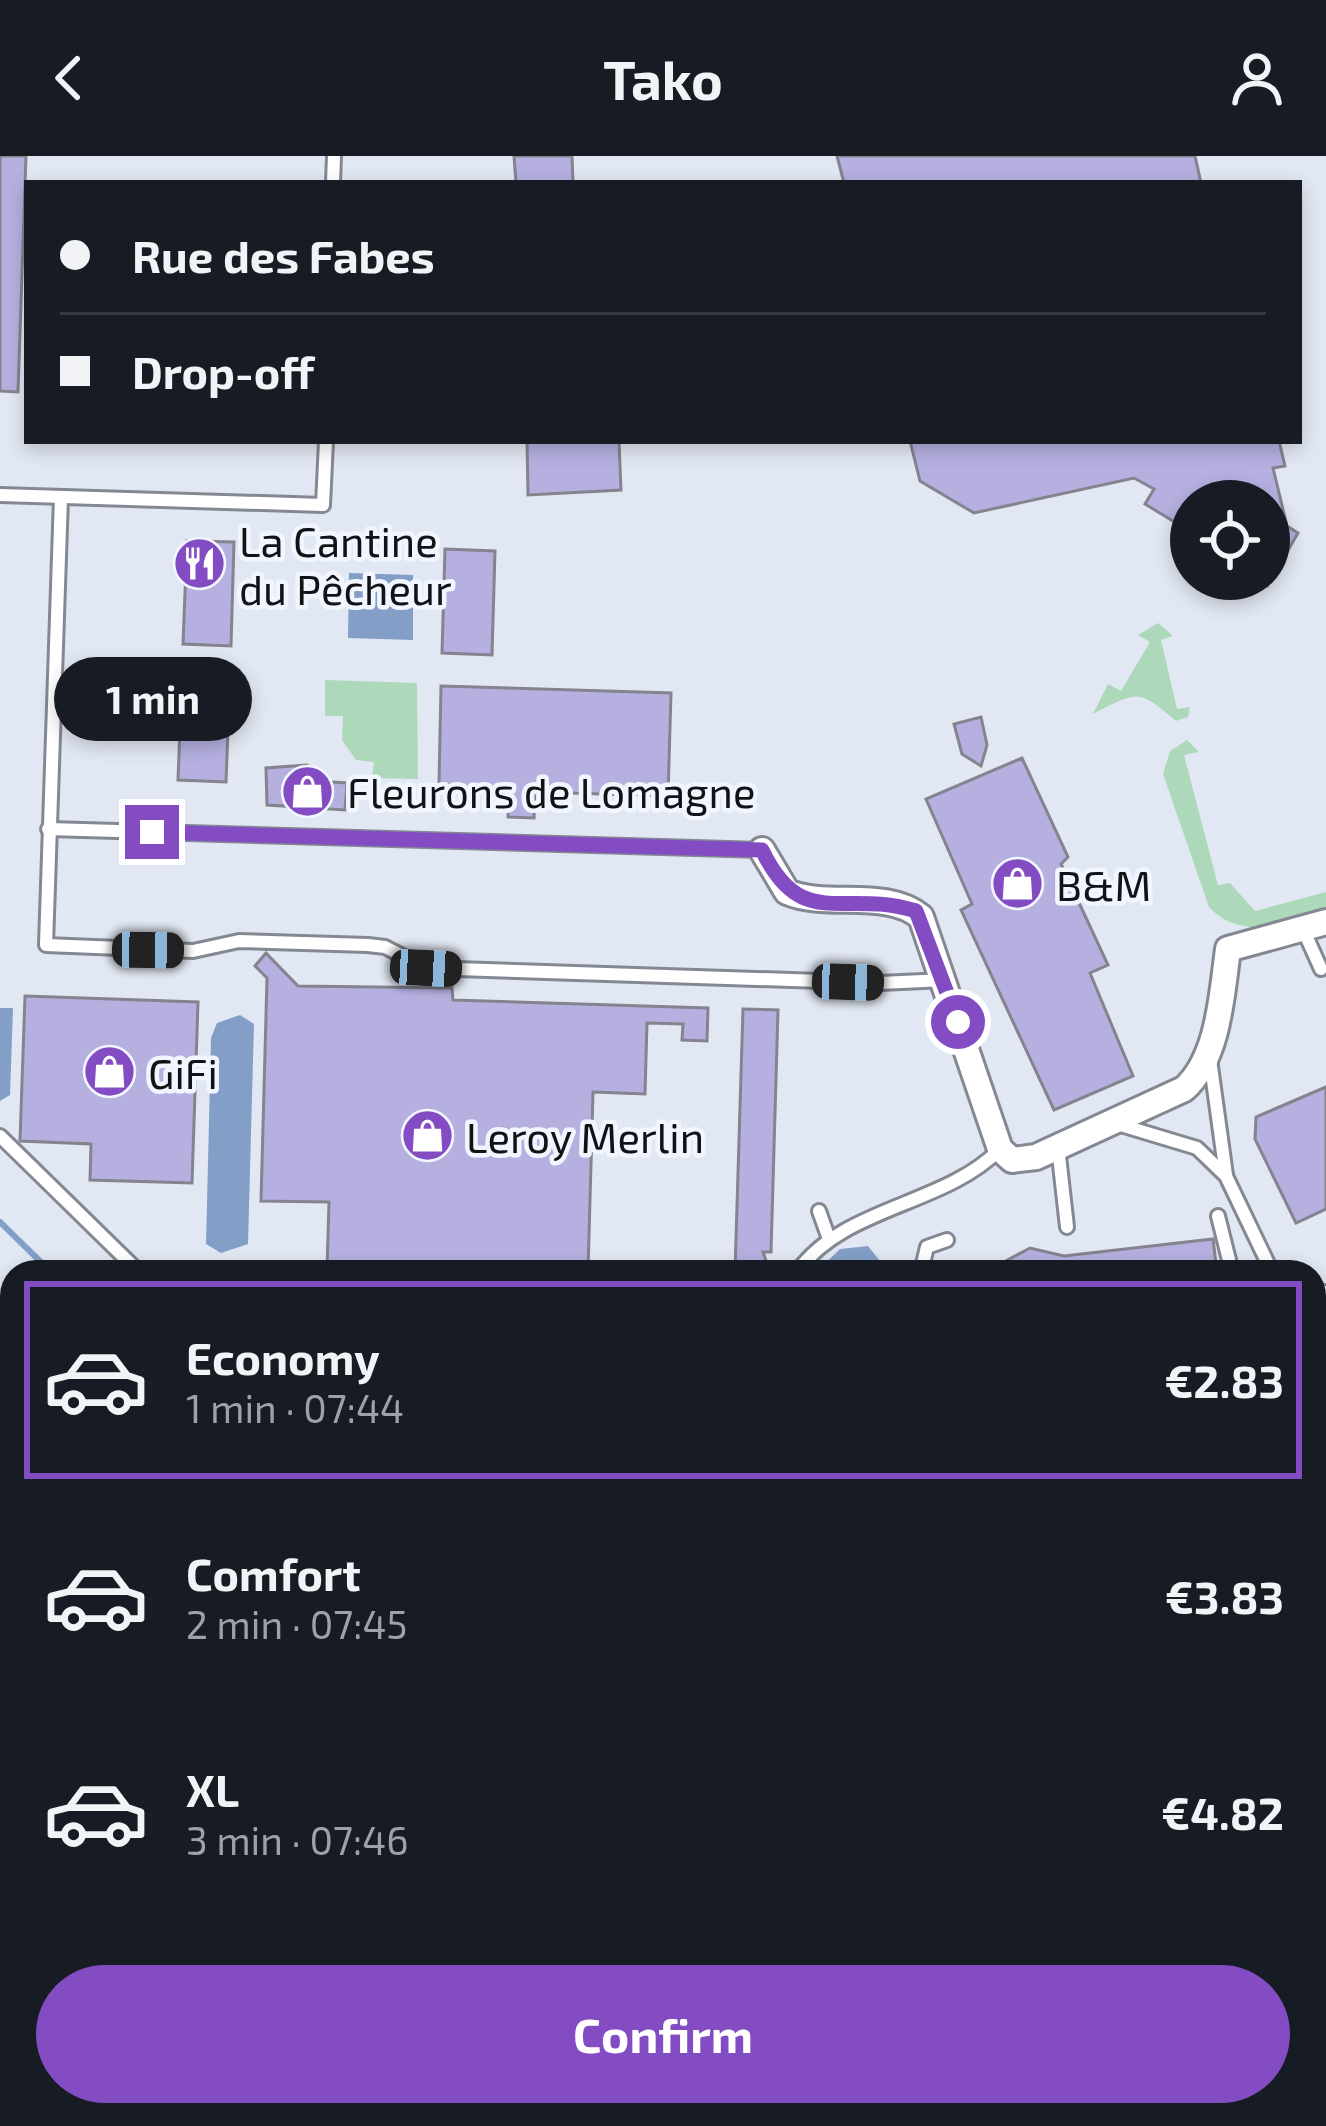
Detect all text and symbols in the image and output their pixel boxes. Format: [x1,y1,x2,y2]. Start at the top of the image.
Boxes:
icon: back [36,45,102,111]
icon: person [1224,45,1290,111]
text: Tako [603,46,723,111]
text: Rue des Fabes [132,228,435,282]
text: Drop-off [132,344,314,398]
map controls [1170,480,1290,600]
button: locate [1170,480,1290,600]
place label: La Cantine du Pêcheur [239,515,452,613]
restaurant icon: La Cantine du Pêcheur [172,536,228,592]
callout: 1 min [53,658,251,742]
text: 1 min [106,675,200,722]
shop icon: Fleurons de Lomagne [280,763,336,819]
place label: Fleurons de Lomagne [347,766,755,816]
route end [125,805,179,859]
shop icon: B&M [989,856,1045,912]
place label: B&M [1056,859,1151,909]
car [112,931,184,969]
car [389,948,463,988]
car [811,963,885,1001]
route start [931,995,985,1049]
shop icon: GiFi [81,1044,137,1100]
place label: GiFi [148,1047,218,1097]
shop icon: Leroy Merlin [399,1108,455,1164]
place label: Leroy Merlin [466,1111,704,1161]
icon: car [42,1326,150,1434]
text: Economy [186,1330,380,1384]
text: €2.83 [1164,1353,1284,1407]
text: 1 min · 07:44 [186,1384,404,1431]
icon: car [42,1542,150,1650]
text: Comfort [186,1546,361,1600]
text: €3.83 [1165,1569,1284,1623]
text: 2 min · 07:45 [186,1600,407,1647]
icon: car [42,1758,150,1866]
text: XL [186,1762,239,1816]
text: €4.82 [1161,1785,1284,1839]
text: 3 min · 07:46 [186,1816,408,1863]
button: Confirm [36,1965,1290,2103]

